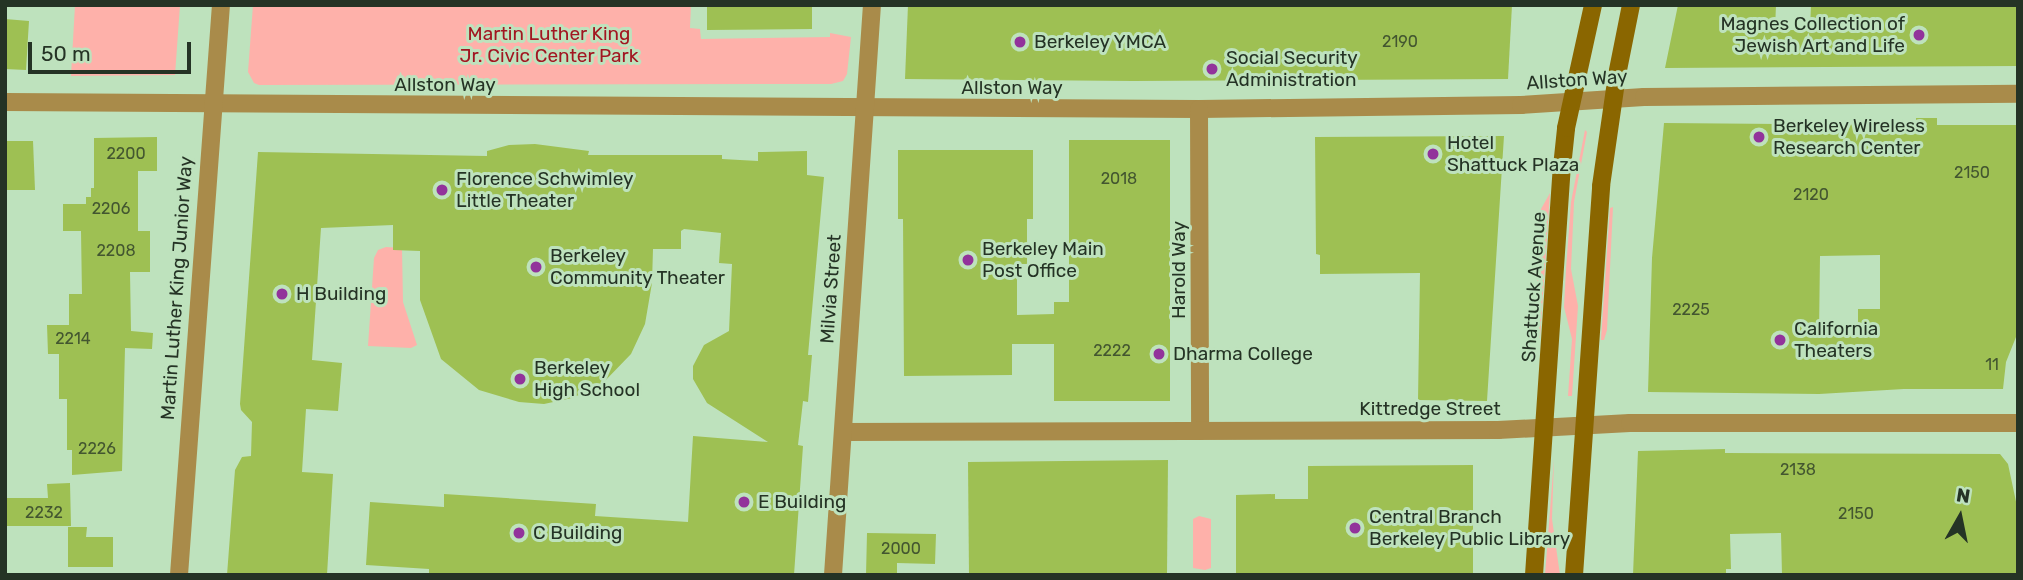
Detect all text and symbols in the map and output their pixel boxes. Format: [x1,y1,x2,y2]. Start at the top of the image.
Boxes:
place label: Magnes Collection of Jewish Art and Life [1720,13,1905,57]
park label: Martin Luther King Jr. Civic Center Park [459,23,639,67]
marker: Magnes Collection of Jewish Art and Life [1911,27,1927,43]
scale bar [32,28,194,72]
place label: Berkeley YMCA [1034,31,1167,53]
house number: 2190 [1382,32,1418,52]
marker: Berkeley YMCA [1012,34,1028,50]
text: 50 m [41,41,91,66]
place label: Social Security Administration [1226,47,1358,91]
marker: Social Security Administration [1204,61,1220,77]
street label: Allston Way [1525,65,1629,95]
street label: Allston Way [394,74,496,96]
street label: Allston Way [961,77,1063,99]
place label: Berkeley Wireless Research Center [1773,115,1926,159]
marker: Berkeley Wireless Research Center [1751,129,1767,145]
place label: Hotel Shattuck Plaza [1447,132,1579,176]
house number: 2200 [106,144,146,164]
marker: Hotel Shattuck Plaza [1425,146,1441,162]
street label: Martin Luther King Junior Way [156,155,198,421]
house number: 2150 [1954,163,1990,183]
place label: Florence Schwimley Little Theater [456,168,633,212]
house number: 2018 [1101,169,1137,189]
marker: Florence Schwimley Little Theater [434,182,450,198]
house number: 2120 [1793,185,1829,205]
house number: 2206 [92,199,130,219]
street label: Shattuck Avenue [1517,211,1551,363]
street label: Harold Way [1168,221,1190,319]
street label: Milvia Street [816,234,846,344]
place label: Berkeley Main Post Office [982,238,1104,282]
house number: 2208 [96,241,136,261]
place label: Berkeley Community Theater [550,245,726,289]
marker: Berkeley Main Post Office [960,252,976,268]
marker: Berkeley Community Theater [528,259,544,275]
place label: H Building [296,283,386,305]
marker: H Building [274,286,290,302]
house number: 2225 [1672,300,1710,320]
place label: California Theaters [1794,318,1878,362]
house number: 2214 [55,329,91,349]
marker: California Theaters [1772,332,1788,348]
house number: 2222 [1093,341,1131,361]
place label: Dharma College [1173,343,1313,365]
marker: Dharma College [1151,346,1167,362]
house number: 11 [1985,355,1999,375]
place label: Berkeley High School [534,357,640,401]
marker: Berkeley High School [512,371,528,387]
street label: Kittredge Street [1359,398,1501,420]
house number: 2226 [78,439,116,459]
house number: 2138 [1780,460,1816,480]
north arrow [1925,482,1995,552]
text: N [1955,483,1972,508]
place label: E Building [758,491,846,513]
marker: E Building [736,494,752,510]
house number: 2232 [25,503,63,523]
house number: 2150 [1838,504,1874,524]
place label: Central Branch Berkeley Public Library [1369,506,1571,550]
marker: Central Branch Berkeley Public Library [1347,520,1363,536]
place label: C Building [533,522,622,544]
marker: C Building [511,525,527,541]
house number: 2000 [881,539,921,559]

